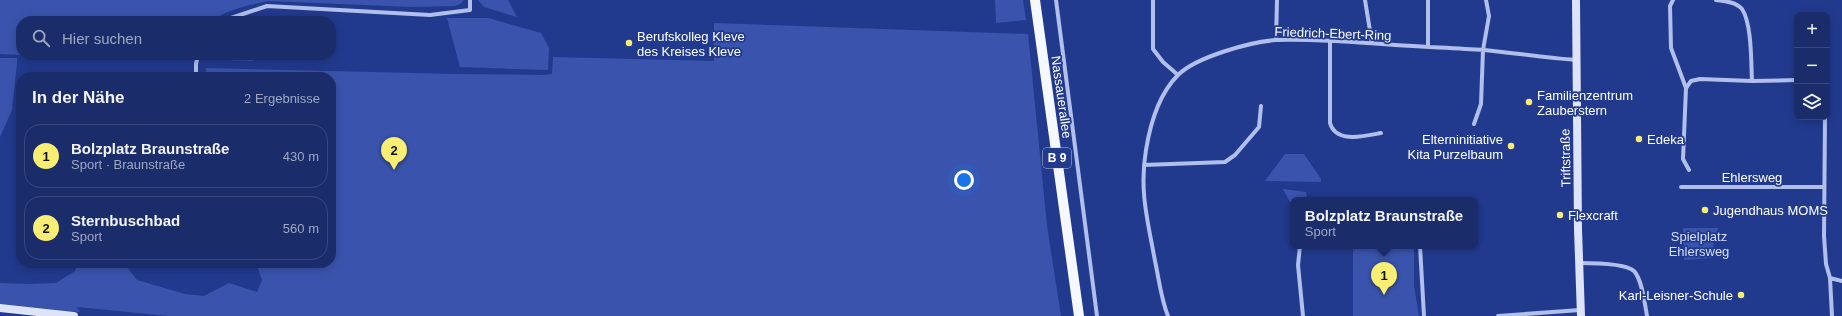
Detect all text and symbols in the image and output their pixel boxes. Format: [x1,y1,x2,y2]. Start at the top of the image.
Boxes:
map controls [1794,12,1830,120]
button: + [1794,12,1830,48]
search box [16,16,336,60]
street label: Friedrich-Ebert-Ring [1274,24,1392,43]
icon: search [30,27,52,49]
place label: Berufskolleg Kleve des Kreises Kleve [637,29,745,59]
text: Hier suchen [62,30,142,47]
marker: Berufskolleg Kleve des Kreises Kleve [624,38,634,48]
button: − [1794,48,1830,84]
street label: Nassauerallee [1048,55,1075,139]
button: layers [1794,84,1830,120]
text: In der Nähe [32,88,125,107]
place label: Familienzentrum Zauberstern [1537,88,1633,118]
text: 2 Ergebnisse [244,91,320,106]
marker: Familienzentrum Zauberstern [1524,97,1534,107]
street label: Triftstraße [1557,128,1574,187]
place label: Elterninitiative Kita Purzelbaum [1408,132,1503,162]
place label: Edeka [1647,132,1685,147]
marker: Edeka [1634,134,1644,144]
pin: 2 [381,137,407,170]
text: Bolzplatz Braunstraße [71,140,229,157]
marker: Elterninitiative Kita Purzelbaum [1506,141,1516,151]
road number: B 9 [1043,148,1071,168]
text: 1 [42,149,50,164]
text: 430 m [283,149,319,164]
text: Sport · Braunstraße [71,157,185,172]
your location [954,170,974,190]
street label: Ehlersweg [1722,170,1782,185]
popup [1290,197,1478,249]
place label: Jugendhaus MOMS [1713,203,1828,218]
marker: Jugendhaus MOMS [1700,205,1710,215]
text: Bolzplatz Braunstraße [1305,207,1463,224]
place label: Flexcraft [1568,208,1618,223]
marker: Flexcraft [1555,210,1565,220]
text: Sternbuschbad [71,212,180,229]
text: 2 [42,221,50,236]
text: 560 m [283,221,319,236]
text: Sport [1305,224,1336,239]
text: Sport [71,229,102,244]
park label: Spielplatz Ehlersweg [1669,229,1729,259]
pin: 1 [1371,262,1397,295]
place label: Karl-Leisner-Schule [1619,288,1733,303]
marker: Karl-Leisner-Schule [1736,290,1746,300]

